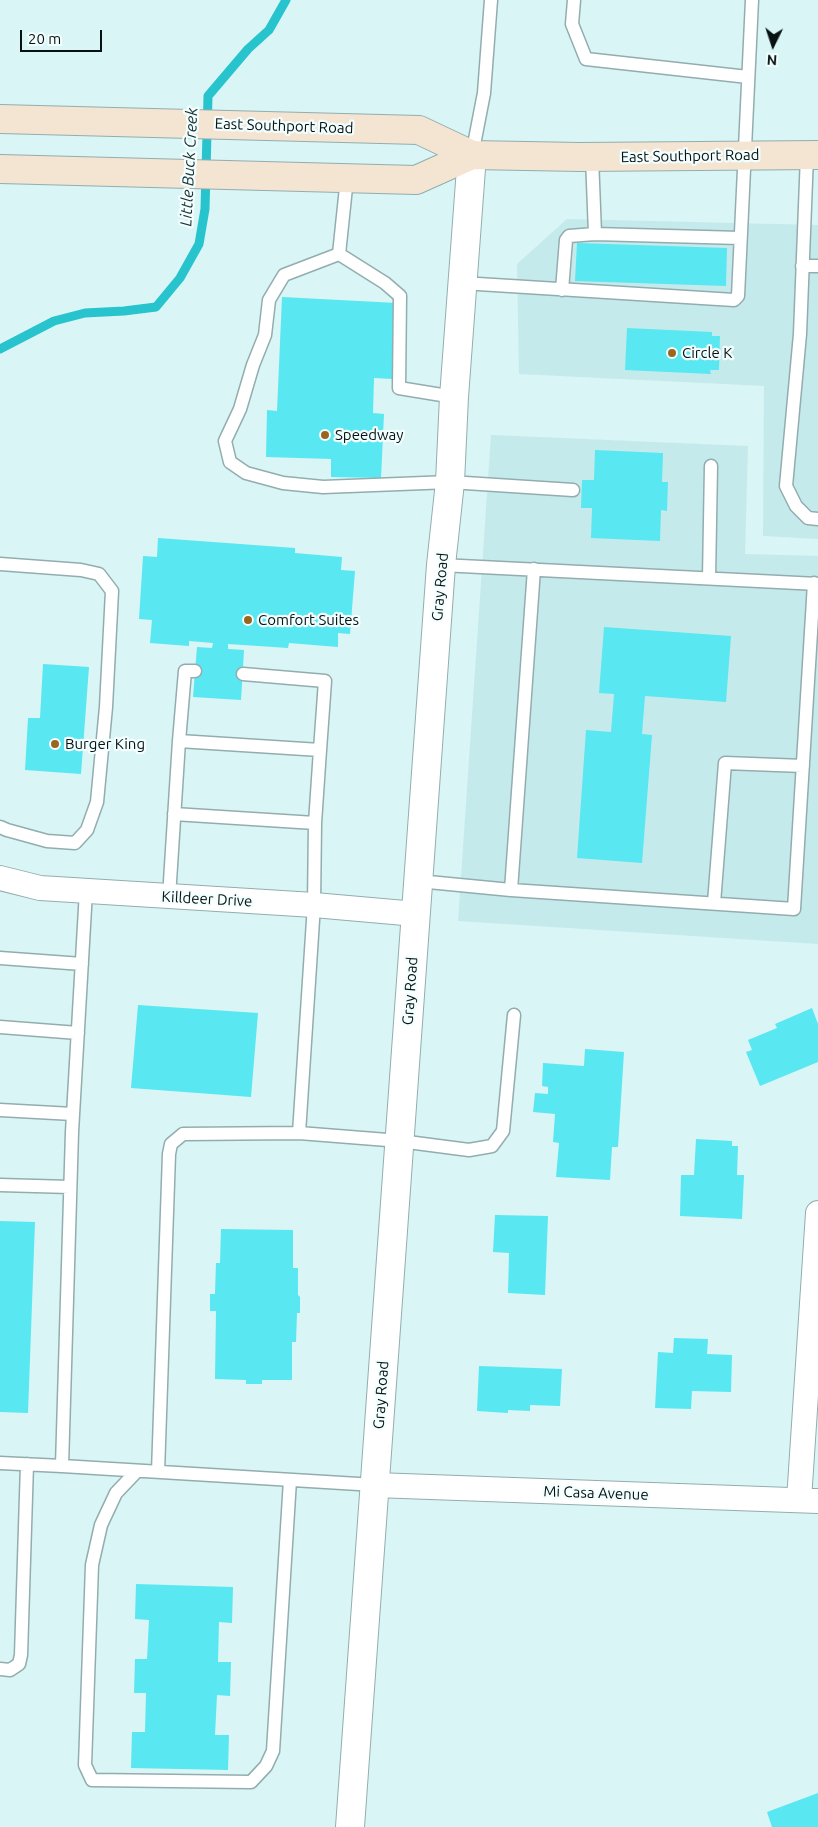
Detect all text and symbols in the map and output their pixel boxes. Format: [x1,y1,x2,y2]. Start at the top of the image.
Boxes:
scale bar [22,20,105,52]
north arrow [748,20,798,70]
text: 20 m [28,30,61,47]
text: N [766,52,778,68]
water label: Little Buck Creek [176,107,202,227]
street label: East Southport Road [214,115,354,137]
street label: East Southport Road [620,146,760,166]
place label: Circle K [682,344,732,362]
marker: Circle K [666,347,678,359]
place label: Speedway [335,426,404,444]
marker: Speedway [319,429,331,441]
street label: Gray Road [428,552,452,622]
place label: Comfort Suites [258,611,359,629]
marker: Comfort Suites [242,614,254,626]
place label: Burger King [65,735,145,753]
marker: Burger King [49,738,61,750]
street label: Killdeer Drive [161,888,253,910]
street label: Gray Road [399,956,421,1026]
street label: Gray Road [370,1360,392,1430]
street label: Mi Casa Avenue [543,1482,649,1504]

